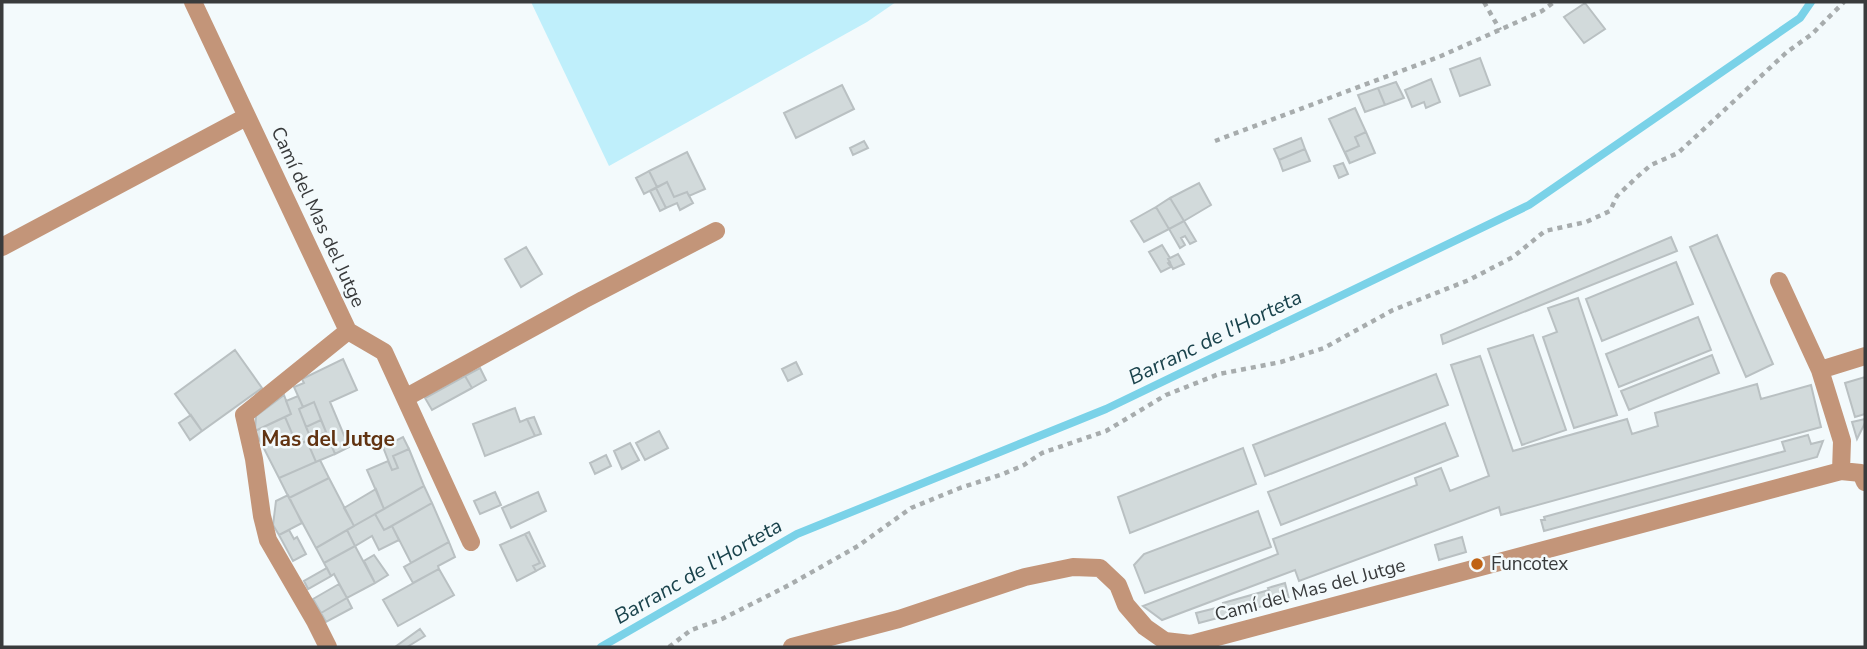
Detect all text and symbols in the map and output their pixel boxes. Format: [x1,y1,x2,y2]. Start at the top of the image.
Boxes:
street label: Camí del Mas del Jutge [265,122,371,312]
water label: Barranc de l'Horteta [1123,283,1307,391]
district label: Mas del Jutge [261,425,395,453]
water label: Barranc de l'Horteta [609,511,787,631]
place label: Funcotex [1491,551,1568,577]
street label: Camí del Mas del Jutge [1212,552,1408,628]
marker: Funcotex [1469,556,1485,572]

